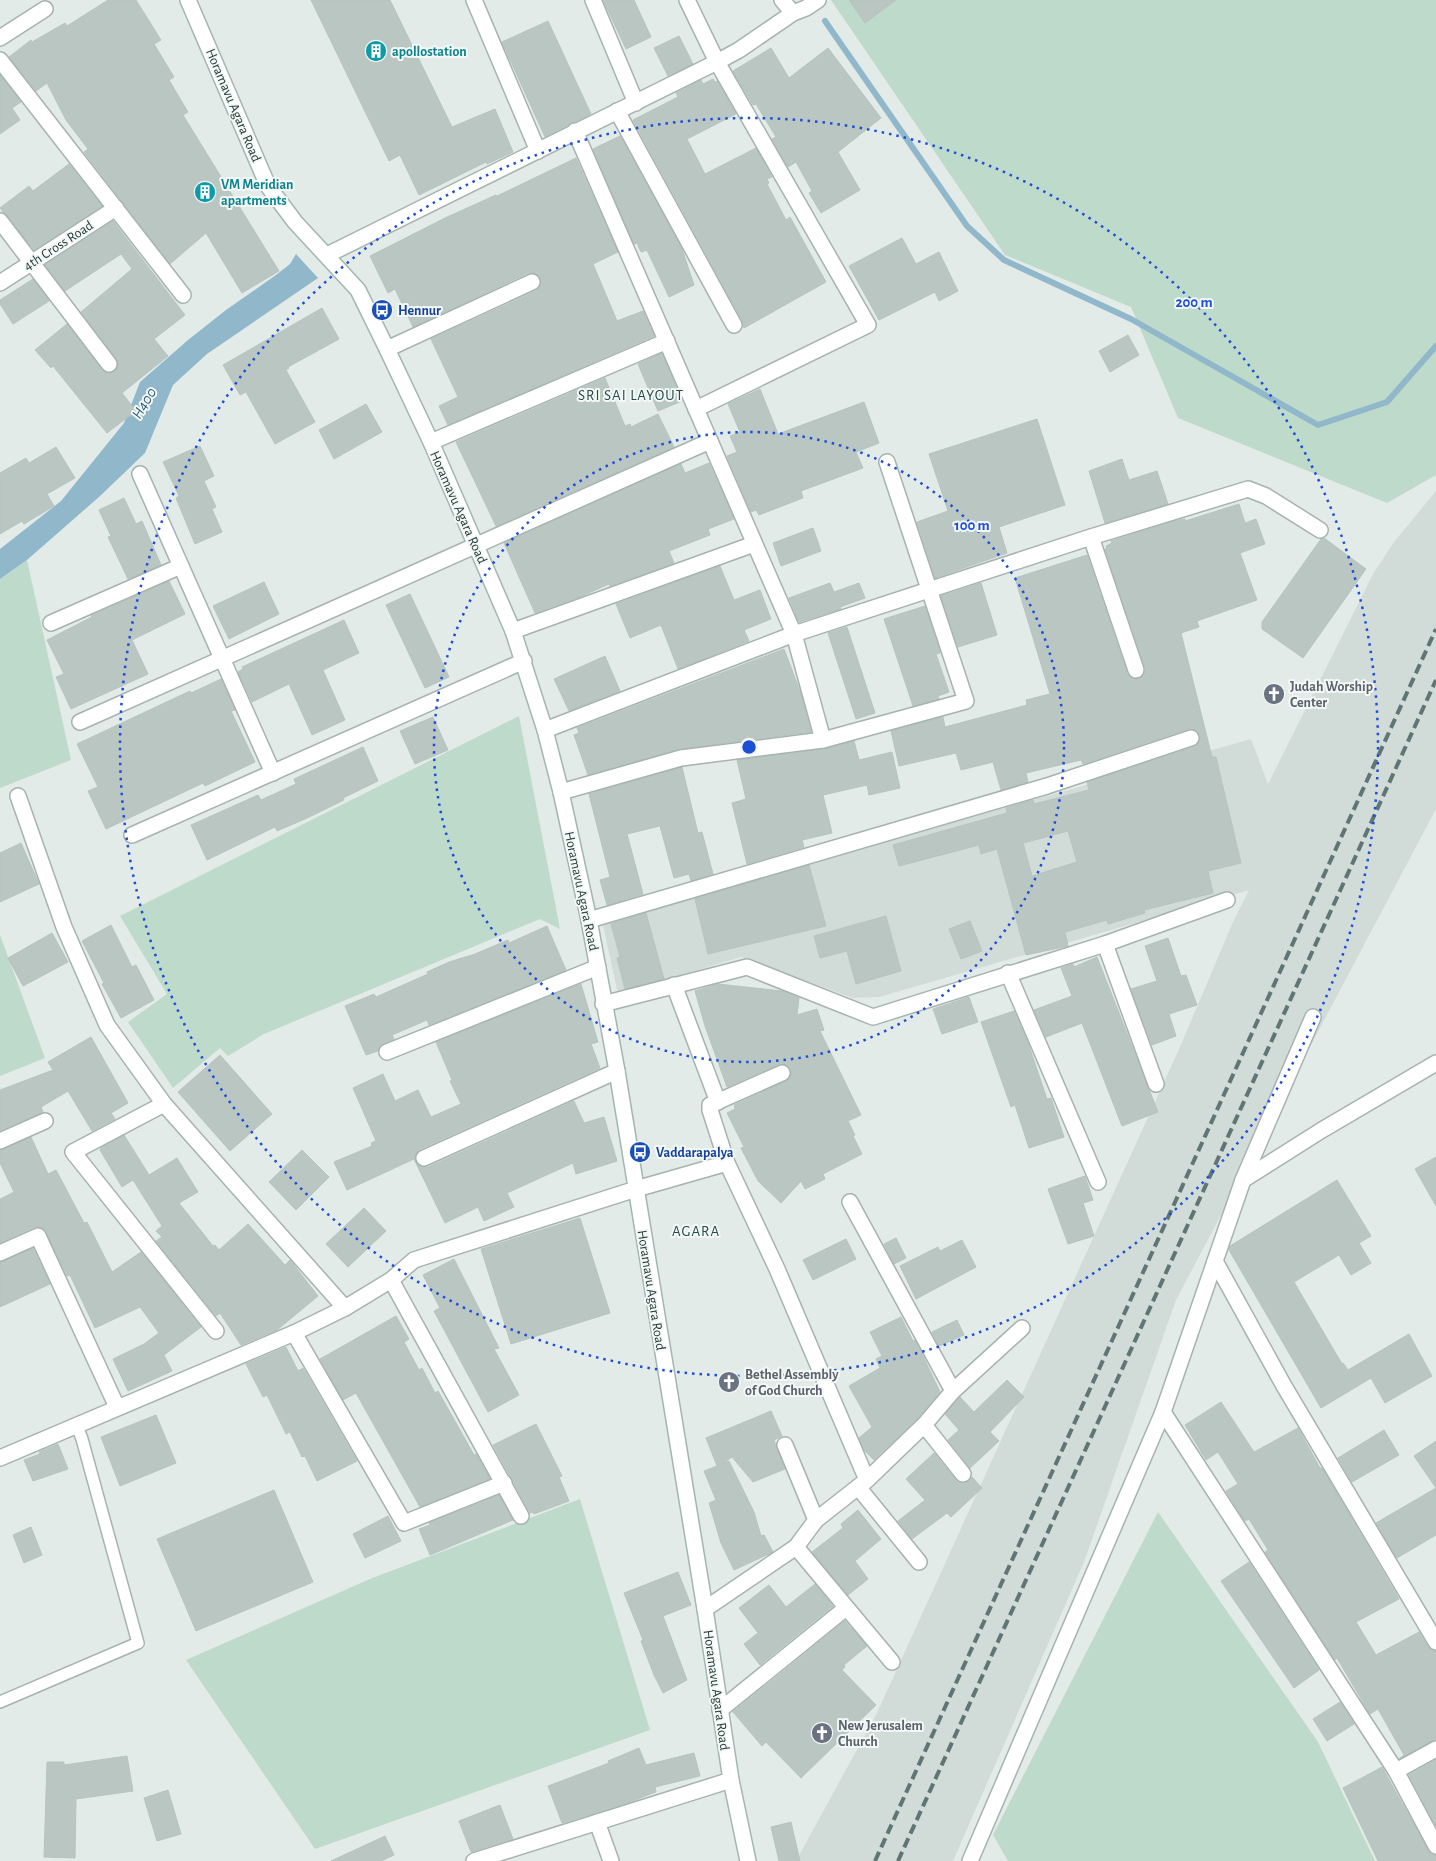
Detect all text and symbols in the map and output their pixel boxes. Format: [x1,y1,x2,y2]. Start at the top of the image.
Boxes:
building icon: apollostation [364,39,388,63]
place label: apollostation [392,45,467,59]
street label: Horamavu Agara Road [203,47,263,164]
place label: VM Meridian apartments [221,178,294,208]
building icon: VM Meridian apartments [193,180,217,204]
street label: 4th Cross Road [21,218,96,273]
text: 200 m [1175,295,1213,310]
bus stop icon: Hennur [370,298,394,322]
place label: Hennur [398,304,441,318]
water label: H400 [130,385,159,421]
district label: SRI SAI LAYOUT [578,388,684,403]
street label: Horamavu Agara Road [427,449,489,566]
text: 100 m [954,518,990,533]
place label: Judah Worship Center [1290,680,1373,710]
church icon: Judah Worship Center [1262,682,1286,706]
centre of rings [740,738,758,756]
street label: Horamavu Agara Road [562,830,601,952]
bus stop icon: Vaddarapalya [628,1140,652,1164]
place label: Vaddarapalya [656,1146,734,1160]
district label: AGARA [672,1224,720,1239]
street label: Horamavu Agara Road [635,1229,667,1351]
place label: Bethel Assembly of God Church [745,1368,839,1398]
church icon: Bethel Assembly of God Church [717,1370,741,1394]
street label: Horamavu Agara Road [701,1629,731,1751]
place label: New Jerusalem Church [838,1719,923,1749]
church icon: New Jerusalem Church [810,1721,834,1745]

